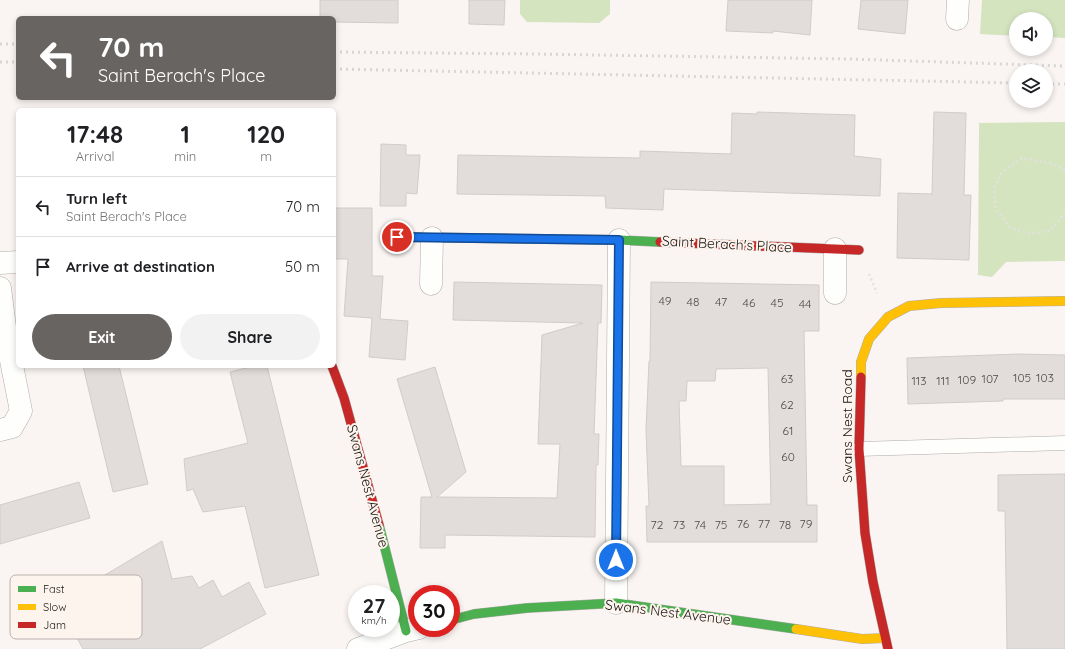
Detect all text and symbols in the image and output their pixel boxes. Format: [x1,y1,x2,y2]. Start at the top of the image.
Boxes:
map controls [1009,12,1053,108]
button: sound [1009,12,1053,56]
text: 70 m [98,29,164,64]
icon: left [32,32,84,84]
text: Saint Berach's Place [98,64,265,87]
button: layers [1009,64,1053,108]
text: 17:48 [67,119,123,149]
text: 1 [181,119,190,149]
text: 120 [247,119,285,149]
text: Arrival [76,148,115,164]
text: min [174,148,196,164]
text: m [260,148,272,164]
text: Turn left [66,189,128,208]
icon: left [32,196,54,218]
text: 70 m [286,197,320,216]
text: Saint Berach's Place [66,208,187,224]
pin [380,220,414,254]
icon: arrive [386,226,408,248]
street label: Saint Berach's Place [662,232,793,256]
icon: arrive [32,256,54,278]
text: Arrive at destination [66,257,215,276]
text: 50 m [285,257,320,276]
house number: 49 [659,293,672,308]
house number: 48 [687,294,699,309]
house number: 47 [715,294,727,309]
house number: 46 [743,295,756,310]
house number: 45 [771,295,783,310]
house number: 44 [799,296,811,311]
button: Exit [32,314,172,360]
button: Share [180,314,320,360]
street label: Swans Nest Road [838,369,856,483]
house number: 105 [1013,370,1031,385]
house number: 103 [1036,370,1054,385]
house number: 63 [781,371,793,386]
house number: 107 [981,371,999,386]
house number: 109 [958,372,976,387]
house number: 113 [911,373,927,388]
house number: 111 [936,373,950,388]
house number: 62 [780,397,794,412]
street label: Swans Nest Avenue [343,423,393,550]
house number: 61 [783,423,793,438]
house number: 60 [781,449,795,464]
house number: 76 [737,516,750,531]
house number: 77 [758,516,770,531]
house number: 79 [800,516,813,531]
house number: 72 [651,517,664,532]
house number: 73 [673,517,685,532]
house number: 74 [694,517,706,532]
house number: 75 [715,517,727,532]
house number: 78 [779,517,791,532]
position arrow [595,539,637,581]
legend [10,575,142,639]
text: Fast [43,582,65,596]
speed limit sign: 30 [408,585,460,637]
text: 27 [363,593,385,618]
street label: Swans Nest Avenue [604,595,732,629]
text: Slow [43,600,67,614]
text: km/h [361,614,387,627]
text: Jam [43,618,66,632]

